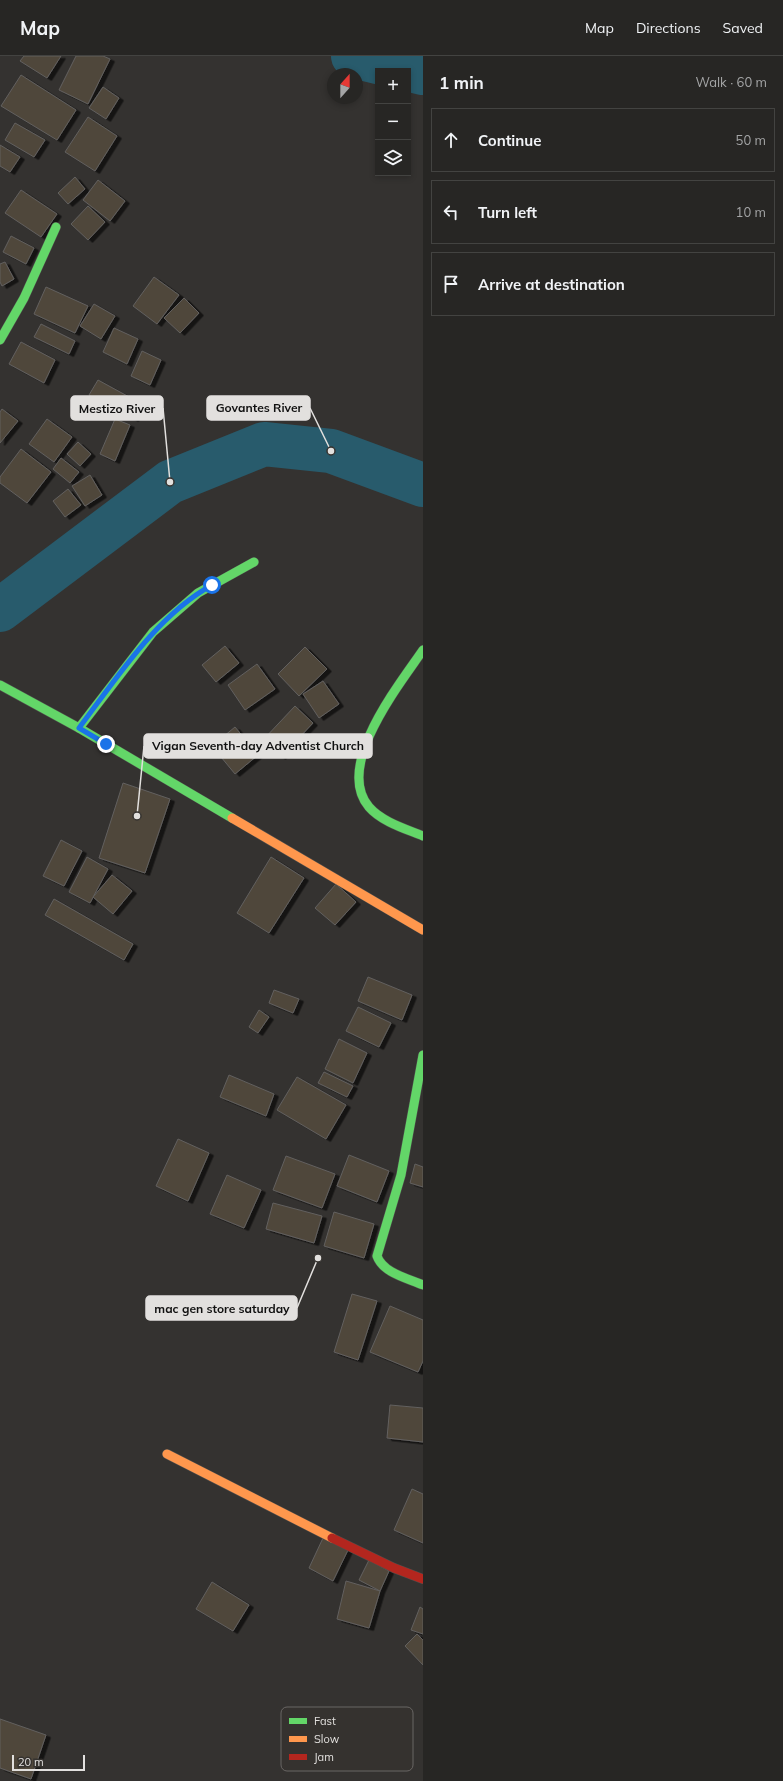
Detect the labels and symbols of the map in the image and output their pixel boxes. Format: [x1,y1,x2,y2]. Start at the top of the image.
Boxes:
north arrow [327,68,363,104]
callout: Mestizo River [71,396,163,420]
callout: Govantes River [207,396,310,420]
text: Govantes River [216,400,303,415]
text: Mestizo River [79,401,156,416]
route start [203,576,221,594]
callout: Vigan Seventh-day Adventist Church [144,734,372,758]
route end [97,735,115,753]
text: Vigan Seventh-day Adventist Church [151,738,364,753]
callout: mac gen store saturday [146,1296,297,1320]
text: mac gen store saturday [154,1301,290,1316]
legend [281,1707,413,1771]
text: Fast [314,1714,336,1728]
text: Slow [314,1732,340,1746]
text: Jam [314,1750,334,1764]
scale bar [12,1753,85,1772]

